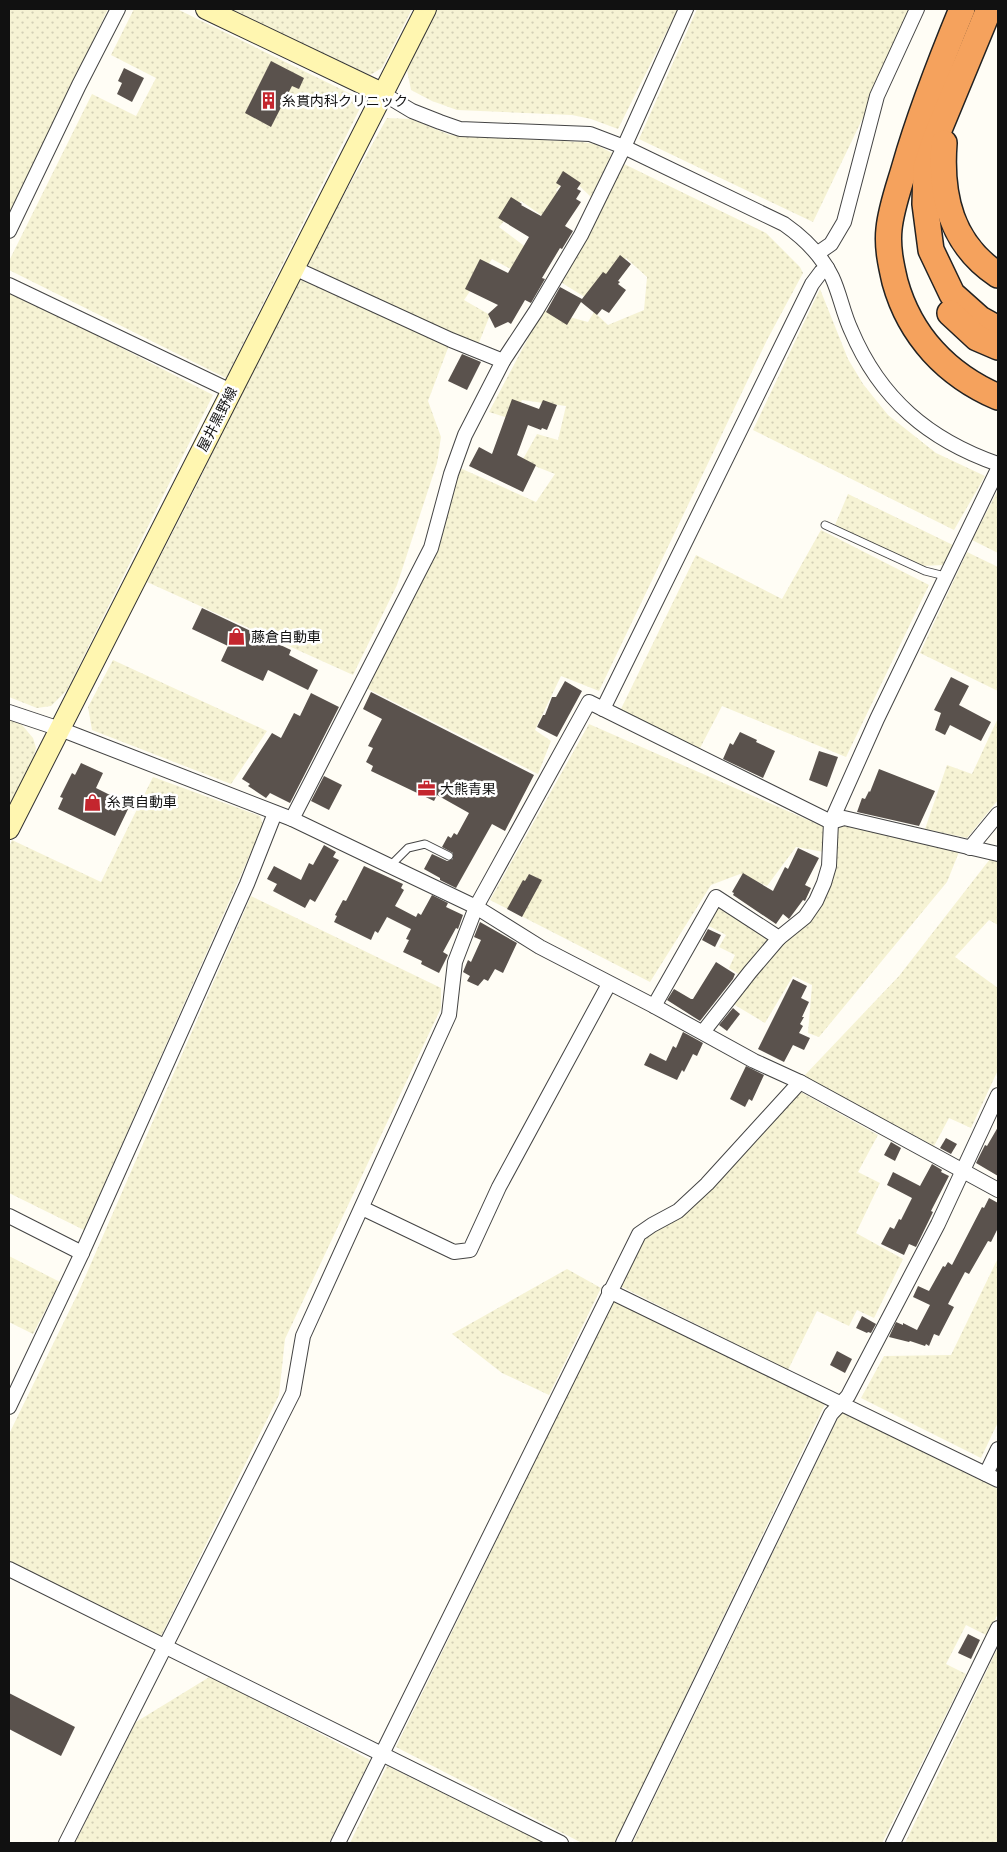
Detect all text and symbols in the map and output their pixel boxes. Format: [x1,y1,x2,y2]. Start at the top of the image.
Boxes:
building icon: 糸貫内科クリニック [258,91,278,111]
place label: 糸貫内科クリニック [282,91,408,110]
street label: 屋井黒野線 [192,383,241,454]
shop icon: 藤倉自動車 [227,627,247,647]
place label: 藤倉自動車 [251,627,321,646]
office icon: 大熊青果 [416,779,436,799]
place label: 大熊青果 [440,779,496,798]
shop icon: 糸貫自動車 [83,792,103,812]
place label: 糸貫自動車 [107,792,177,811]

